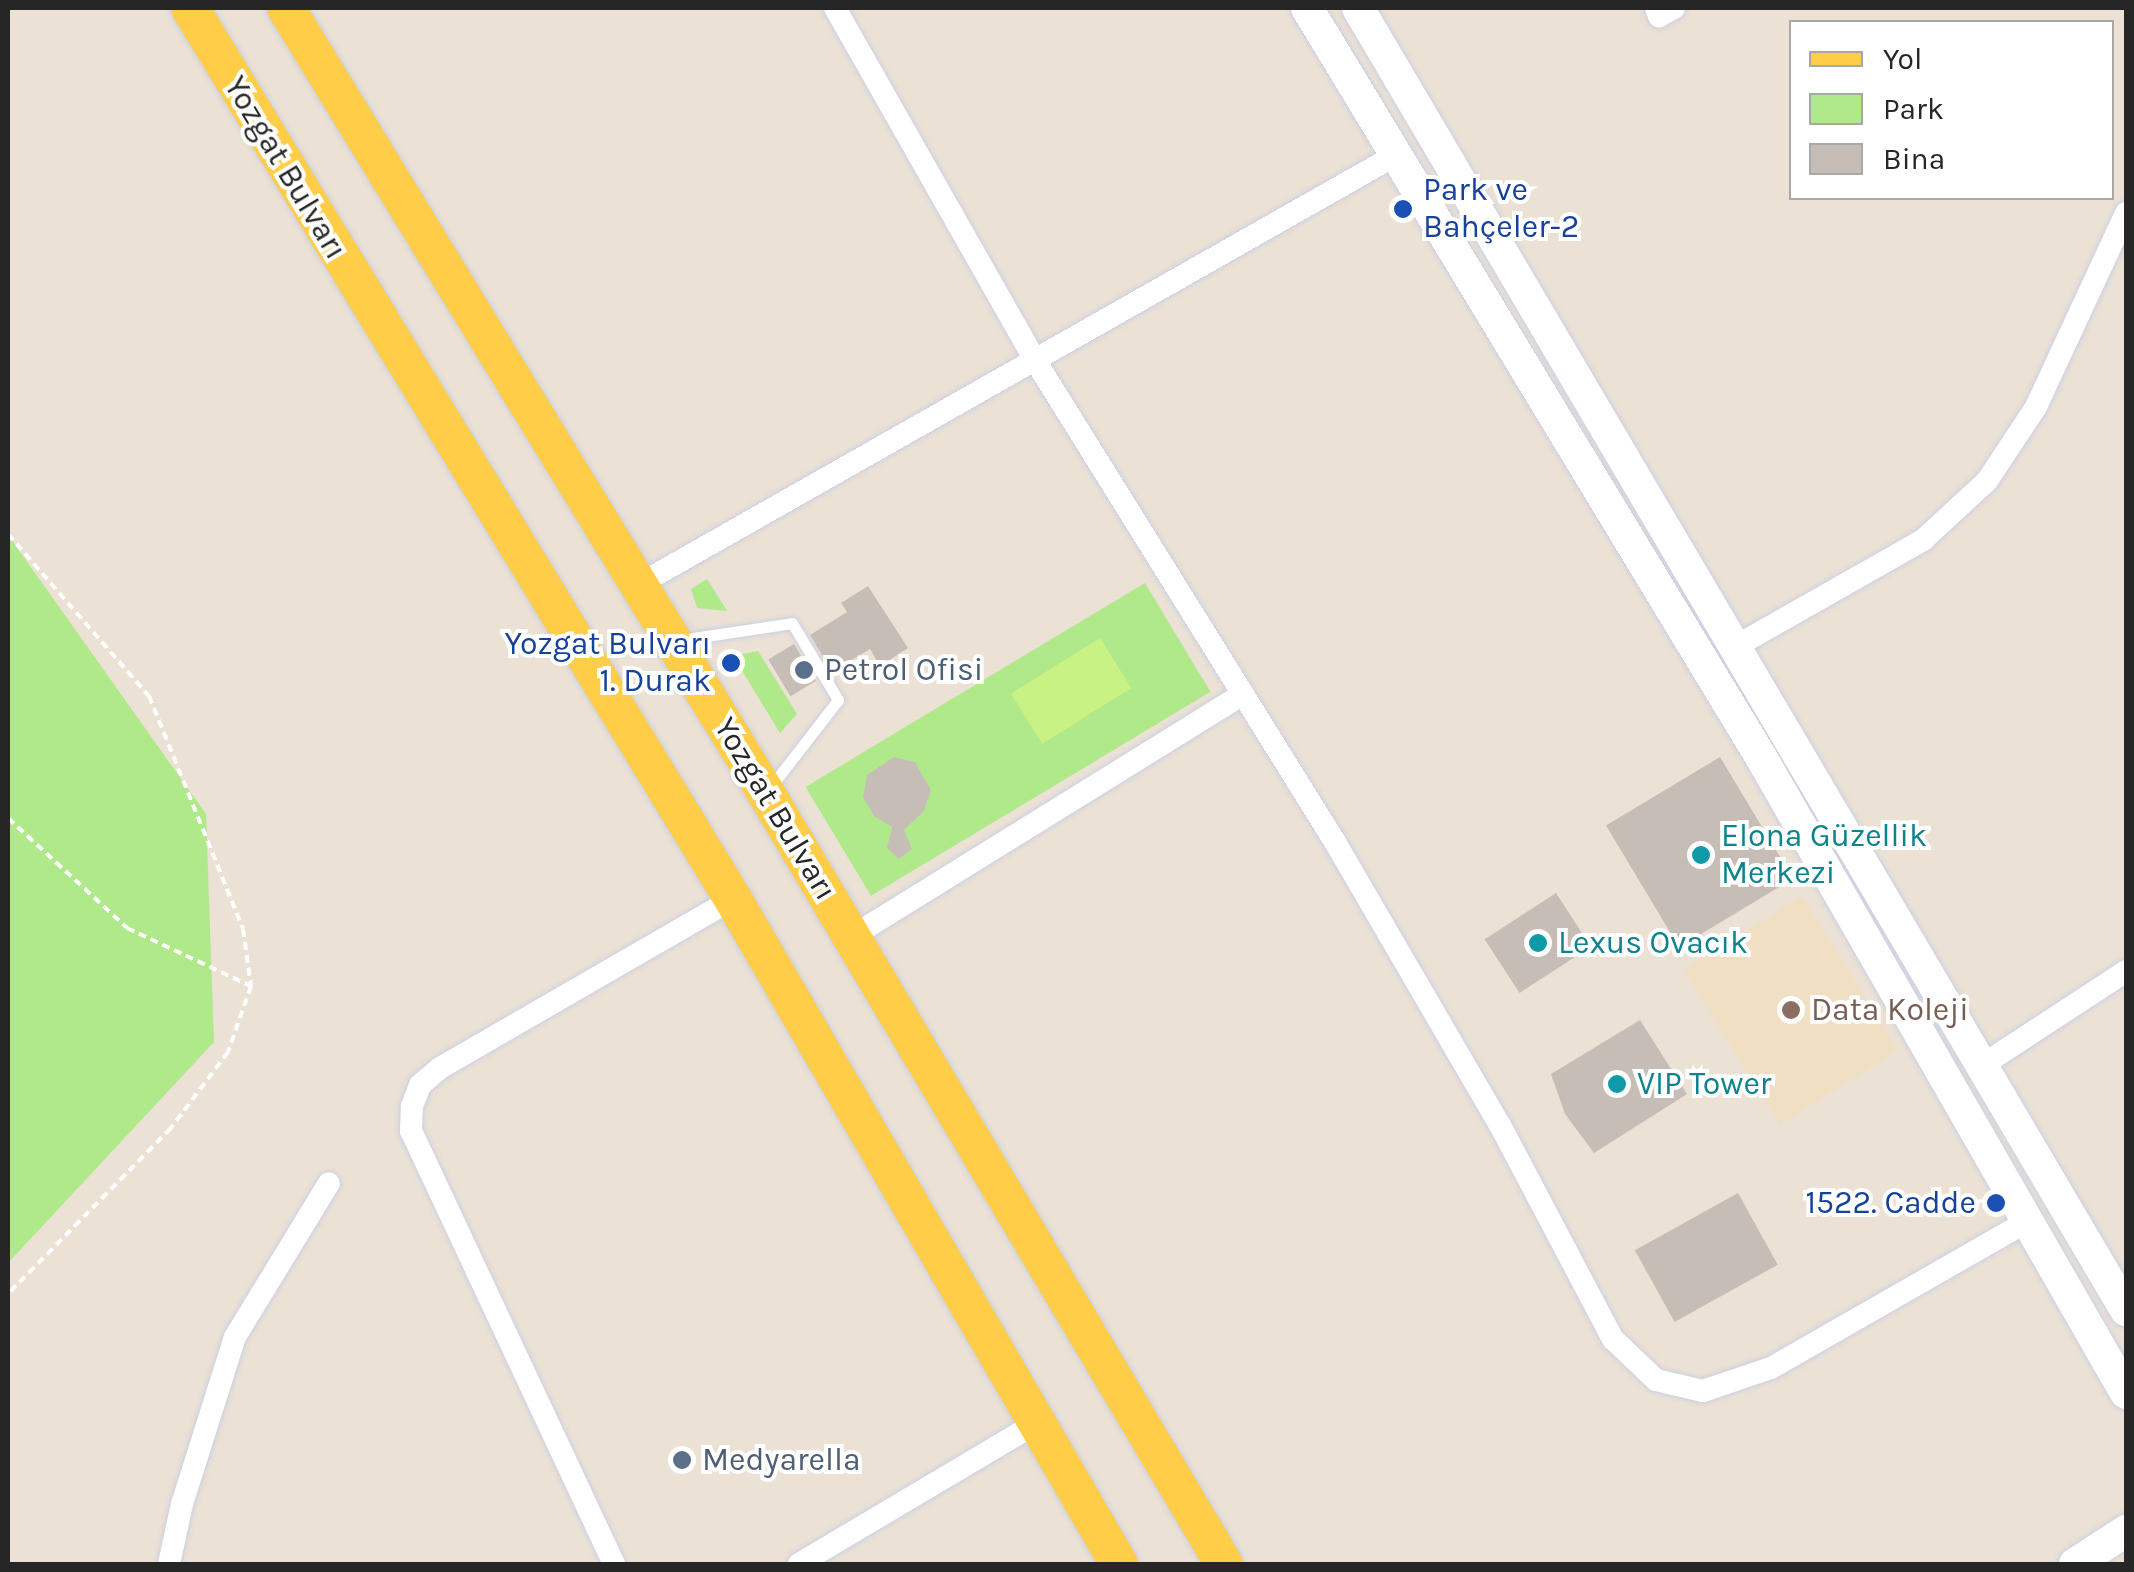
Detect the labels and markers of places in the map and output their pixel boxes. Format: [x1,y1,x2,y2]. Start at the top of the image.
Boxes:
place label: Park ve Bahçeler-2 [1423,172,1579,247]
marker: Park ve Bahçeler-2 [1392,198,1414,220]
place label: Yozgat Bulvarı 1. Durak [505,626,711,701]
place label: Petrol Ofisi [824,651,983,689]
marker: Yozgat Bulvarı 1. Durak [720,652,742,674]
marker: Petrol Ofisi [793,659,815,681]
place label: Elona Güzellik Merkezi [1721,818,1927,893]
marker: Elona Güzellik Merkezi [1690,844,1712,866]
place label: Lexus Ovacık [1558,924,1748,962]
marker: Lexus Ovacık [1527,932,1549,954]
place label: Data Koleji [1811,991,1969,1029]
marker: Data Koleji [1780,999,1802,1021]
place label: VIP Tower [1637,1065,1771,1103]
marker: VIP Tower [1606,1073,1628,1095]
place label: 1522. Cadde [1805,1184,1976,1222]
marker: 1522. Cadde [1985,1192,2007,1214]
place label: Medyarella [702,1441,861,1479]
marker: Medyarella [671,1449,693,1471]

